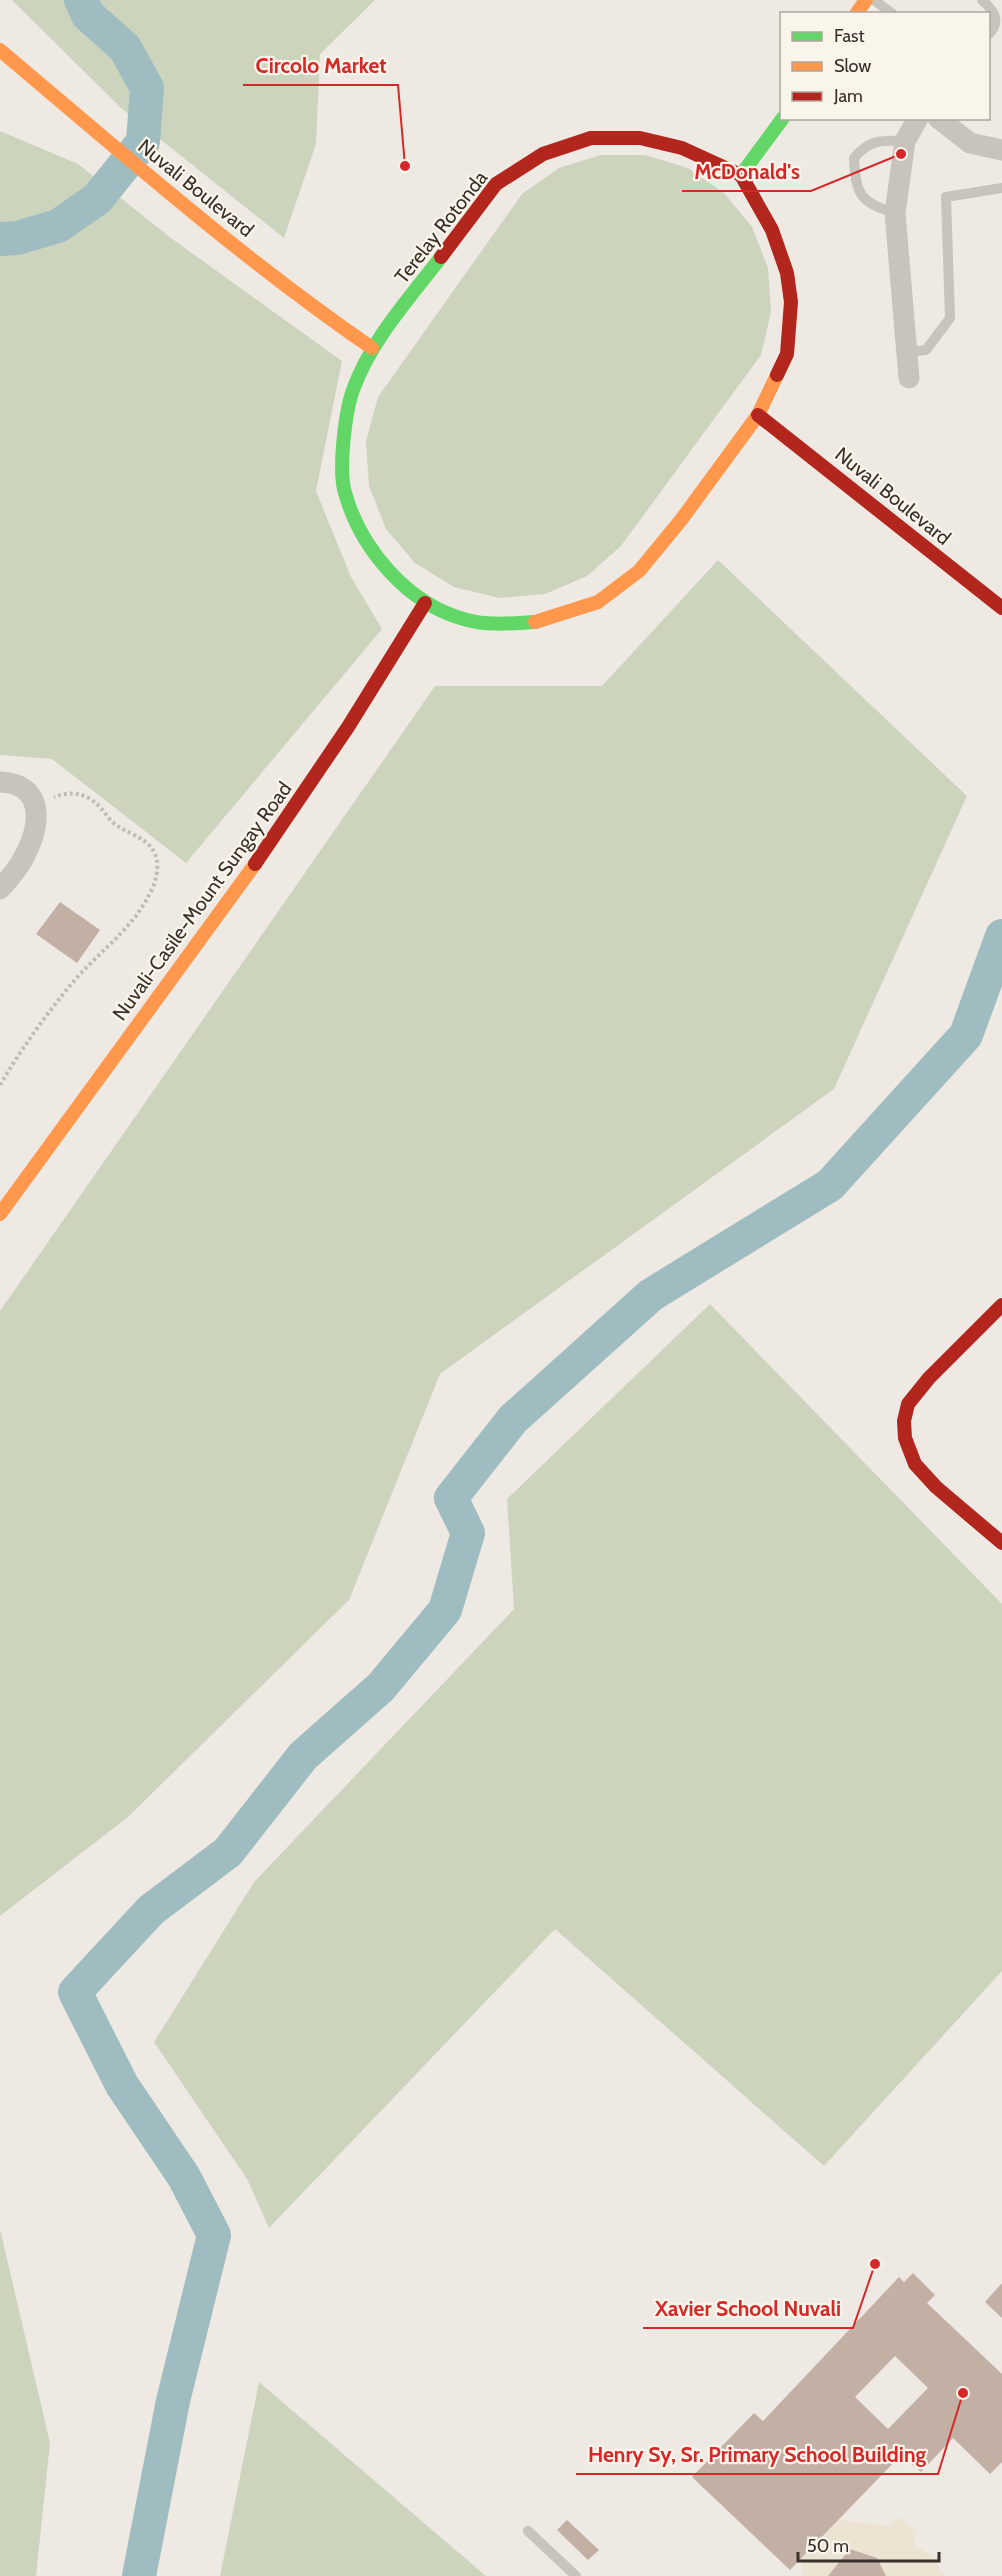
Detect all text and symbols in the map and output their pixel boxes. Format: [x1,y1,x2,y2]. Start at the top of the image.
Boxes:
legend [780,12,990,120]
text: Fast [834,25,865,47]
callout: Circolo Market [243,46,398,85]
text: Circolo Market [255,53,387,78]
text: Slow [834,55,871,77]
text: Jam [833,85,863,107]
street label: Nuvali Boulevard [133,134,259,242]
callout: McDonald's [682,152,811,191]
text: McDonald's [694,159,800,184]
street label: Terelay Rotonda [390,166,493,288]
street label: Nuvali Boulevard [830,442,956,550]
street label: Nuvali-Casile-Mount Sungay Road [107,777,297,1025]
callout: Xavier School Nuvali [643,2289,853,2328]
text: Xavier School Nuvali [654,2296,841,2321]
callout: Henry Sy, Sr. Primary School Building [576,2435,938,2474]
text: Henry Sy, Sr. Primary School Building [588,2442,926,2467]
scale bar [798,2525,939,2563]
text: 50 m [807,2535,849,2557]

